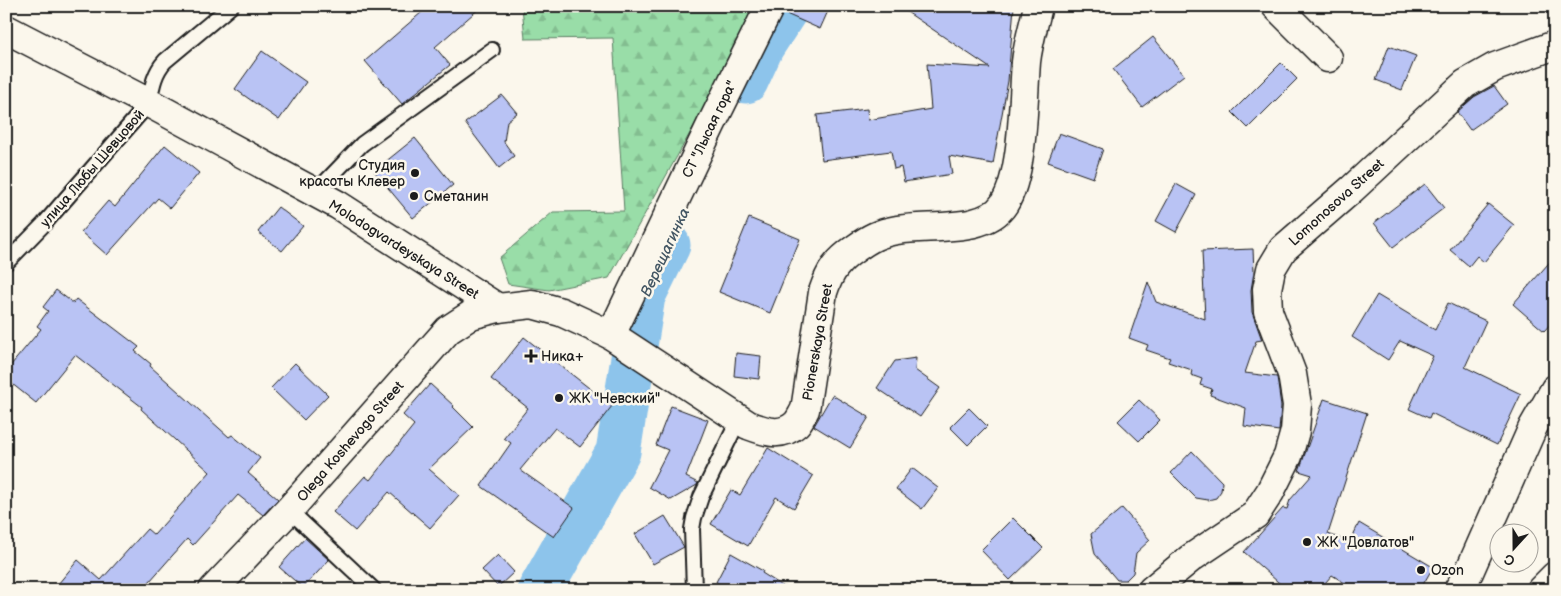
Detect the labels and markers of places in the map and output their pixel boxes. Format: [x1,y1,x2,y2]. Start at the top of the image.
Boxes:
place label: Студия красоты Клевер [299,157,405,190]
marker: Студия красоты Клевер [409,167,421,179]
place label: Сметанин [424,188,489,205]
marker: Сметанин [408,190,420,202]
place label: Ника+ [541,348,584,365]
marker: Ника+ [525,350,537,362]
place label: ЖК "Невский" [569,390,660,407]
marker: ЖК "Невский" [553,392,565,404]
place label: ЖК "Довлатов" [1317,534,1414,551]
marker: ЖК "Довлатов" [1301,536,1313,548]
place label: Ozon [1431,562,1464,579]
marker: Ozon [1415,564,1427,576]

